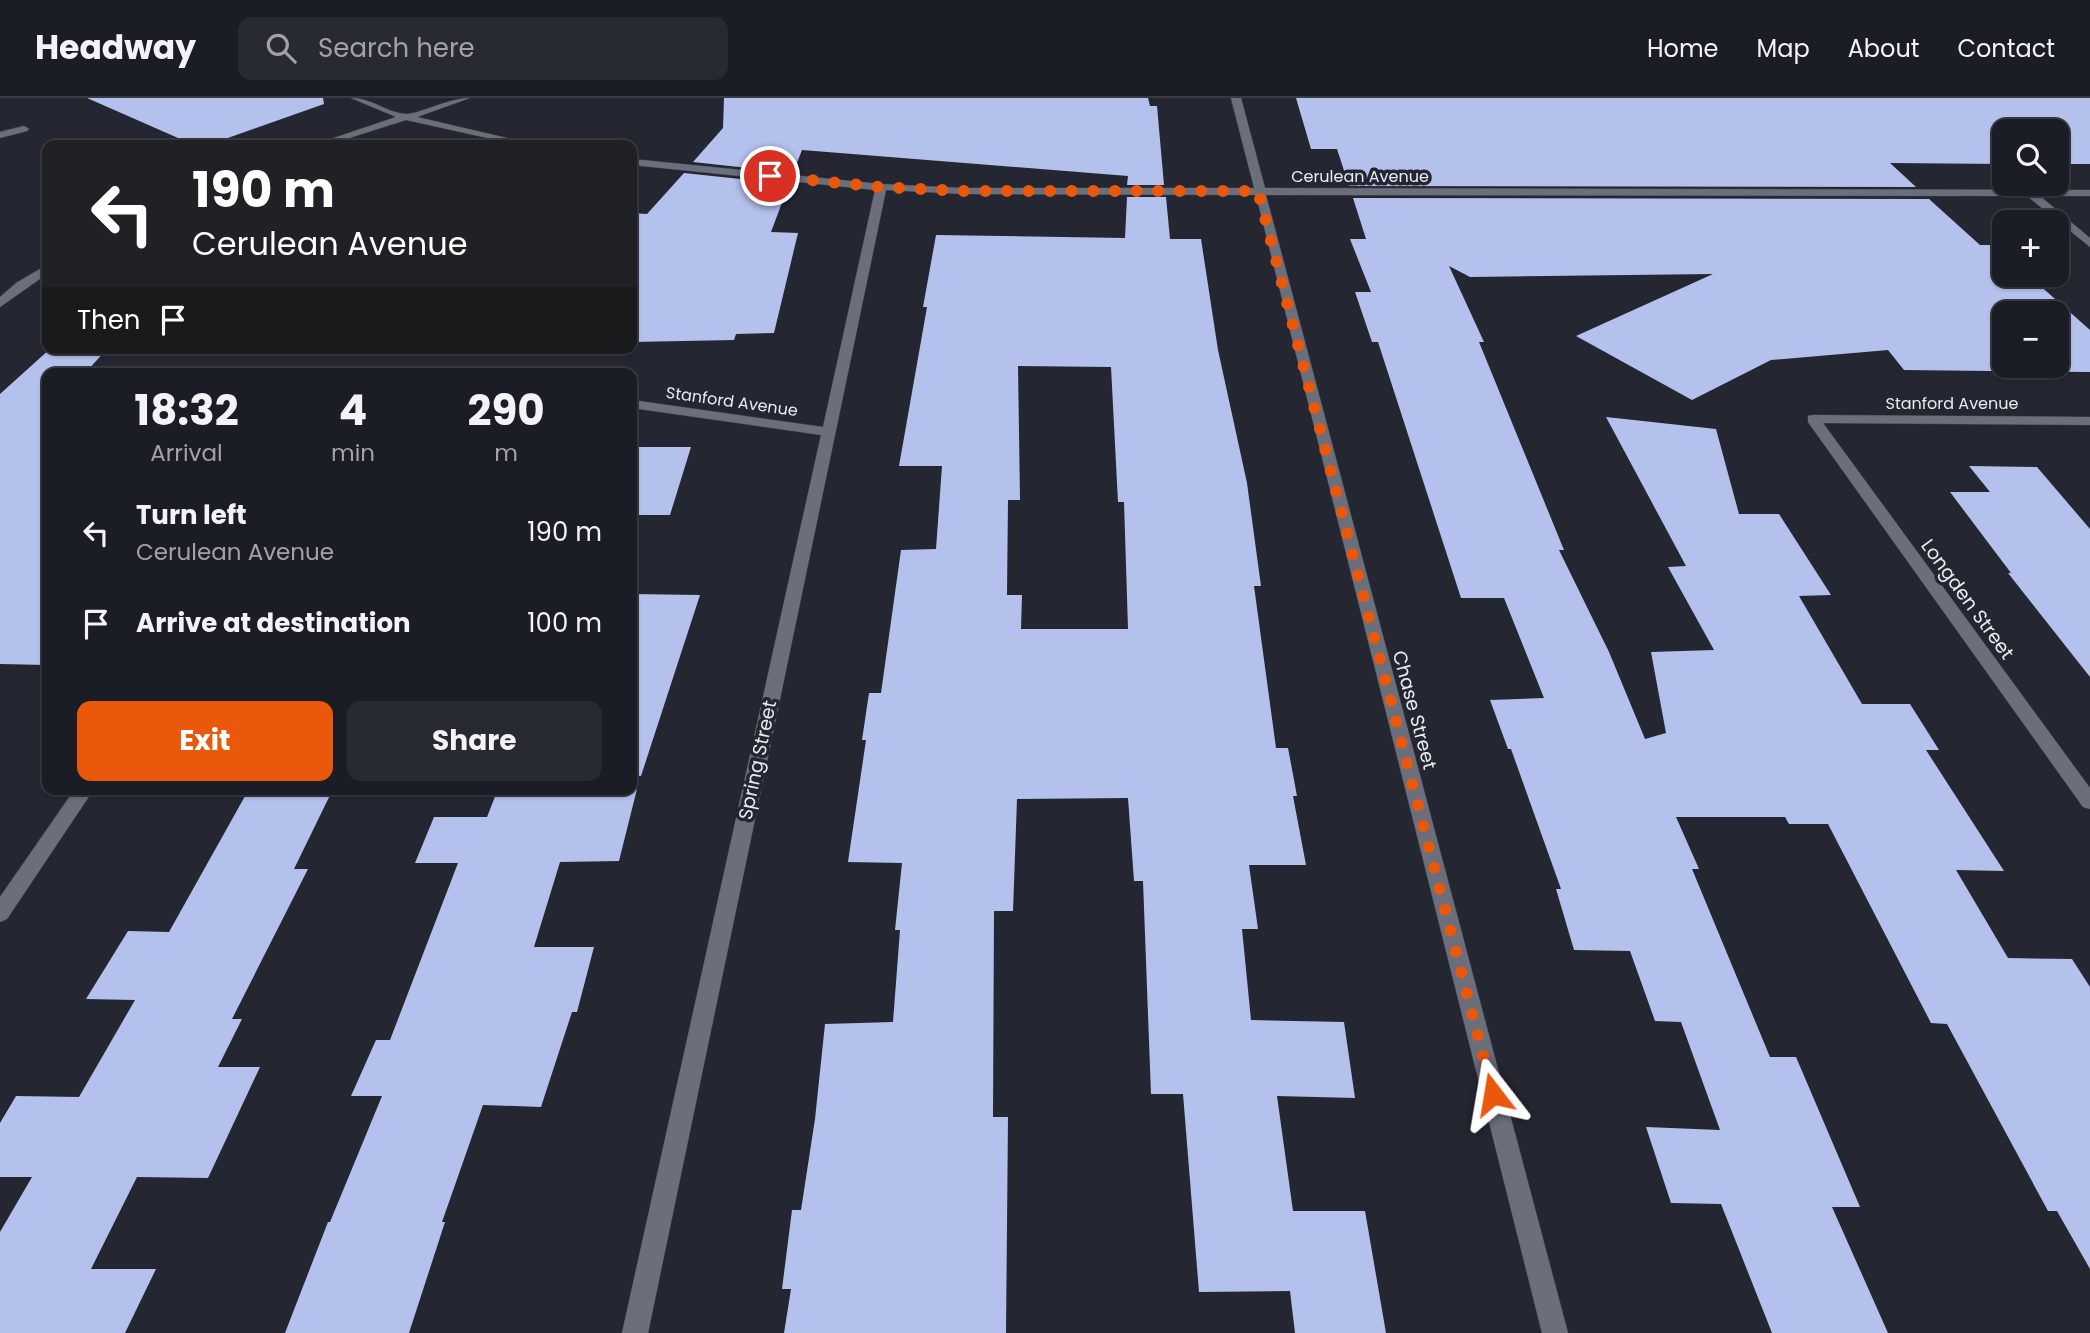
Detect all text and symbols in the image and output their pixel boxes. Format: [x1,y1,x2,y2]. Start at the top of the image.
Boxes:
search box [238,17,728,80]
text: Headway [35,24,196,71]
icon: search [262,29,300,67]
text: Search here [318,30,475,66]
text: Home [1647,32,1719,65]
text: Map [1757,32,1810,65]
text: About [1848,32,1919,65]
text: Contact [1957,32,2055,65]
map controls [1992,119,2069,378]
button: search [1992,119,2069,196]
pin [740,146,800,206]
text: 190 m [192,156,335,224]
icon: arrive [751,157,789,195]
street label: Cerulean Avenue [1291,165,1429,188]
icon: left [77,168,168,259]
button: + [1992,210,2069,287]
text: Cerulean Avenue [192,221,468,266]
icon: arrive [154,301,192,339]
button: − [1992,301,2069,378]
text: Then [77,302,140,338]
text: 18:32 [134,381,239,440]
text: 4 [339,381,367,440]
text: 290 [467,381,545,440]
street label: Stanford Avenue [665,381,799,422]
street label: Stanford Avenue [1886,392,2019,415]
text: Arrival [150,437,223,469]
text: min [331,437,375,469]
text: m [494,437,518,469]
text: Turn left [136,497,247,533]
icon: left [77,514,115,552]
text: 190 m [527,514,602,550]
street label: Longden Street [1915,534,2021,665]
text: Cerulean Avenue [136,536,334,568]
icon: arrive [77,605,115,643]
text: Arrive at destination [136,605,411,641]
text: 100 m [527,605,602,641]
street label: Chase Street [1386,648,1443,773]
street label: Spring Street [732,698,783,822]
button: Exit [77,701,333,781]
button: Share [347,701,602,781]
position arrow [1456,1057,1530,1131]

